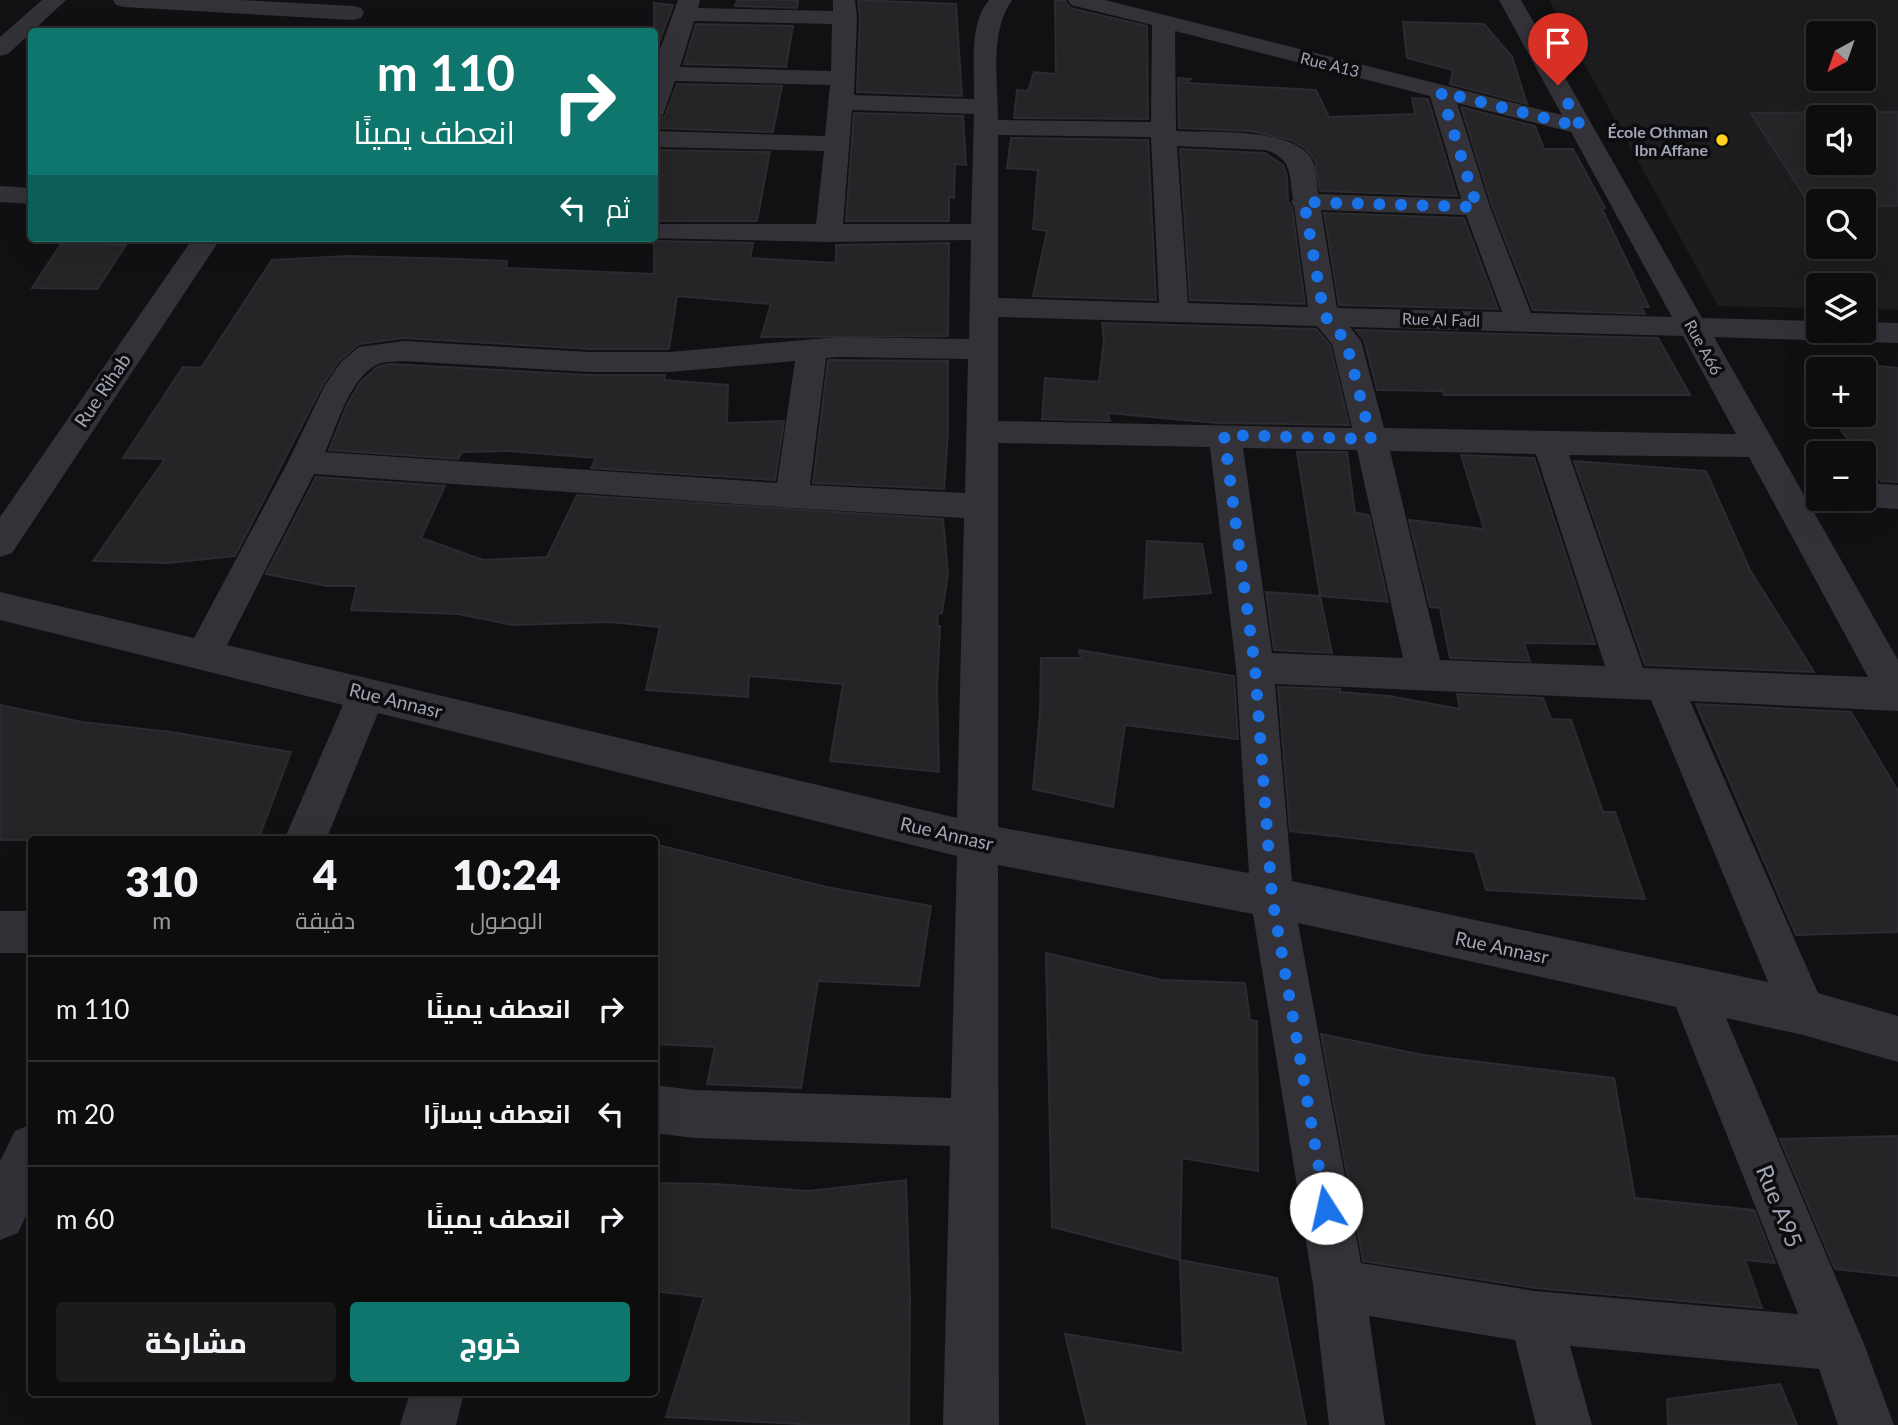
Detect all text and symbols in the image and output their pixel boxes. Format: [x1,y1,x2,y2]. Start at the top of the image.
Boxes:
pin [1528,13,1588,85]
north arrow [1806,21,1876,91]
map controls [1806,21,1876,511]
icon: arrive [1539,24,1577,62]
text: 110 m [377,43,515,101]
street label: Rue A13 [1299,48,1361,80]
icon: right [539,56,630,147]
button: sound [1806,105,1876,175]
text: انعطف يمينًا [353,112,515,151]
place label: École Othman Ibn Affane [1608,122,1708,159]
marker: École Othman Ibn Affane [1714,132,1730,148]
icon: left [554,189,592,227]
button: search [1806,189,1876,259]
text: ثم [606,192,630,224]
button: layers [1806,273,1876,343]
street label: Rue Al Fadl [1402,308,1480,330]
street label: Rue A66 [1681,316,1727,378]
street label: Rue Rihab [69,349,135,431]
button: + [1806,357,1876,427]
button: − [1806,441,1876,511]
street label: Rue Annasr [347,677,445,723]
street label: Rue Annasr [898,811,996,855]
text: 4 [313,849,337,899]
text: 10:24 [452,849,561,899]
text: 310 [125,856,198,906]
text: m [152,906,171,934]
text: دقيقة [295,906,355,934]
text: الوصول [470,906,543,934]
street label: Rue Annasr [1453,926,1551,968]
icon: right [592,990,630,1028]
text: انعطف يمينًا [426,992,571,1024]
text: 110 m [56,993,129,1025]
icon: left [592,1095,630,1133]
text: انعطف يسارًا [423,1097,571,1129]
text: 20 m [56,1098,114,1130]
street label: Rue A95 [1751,1161,1809,1251]
position arrow [1289,1171,1363,1245]
icon: right [592,1200,630,1238]
text: انعطف يمينًا [426,1202,571,1234]
text: 60 m [56,1203,114,1235]
button: مشاركة [56,1302,336,1382]
button: خروج [350,1302,630,1382]

